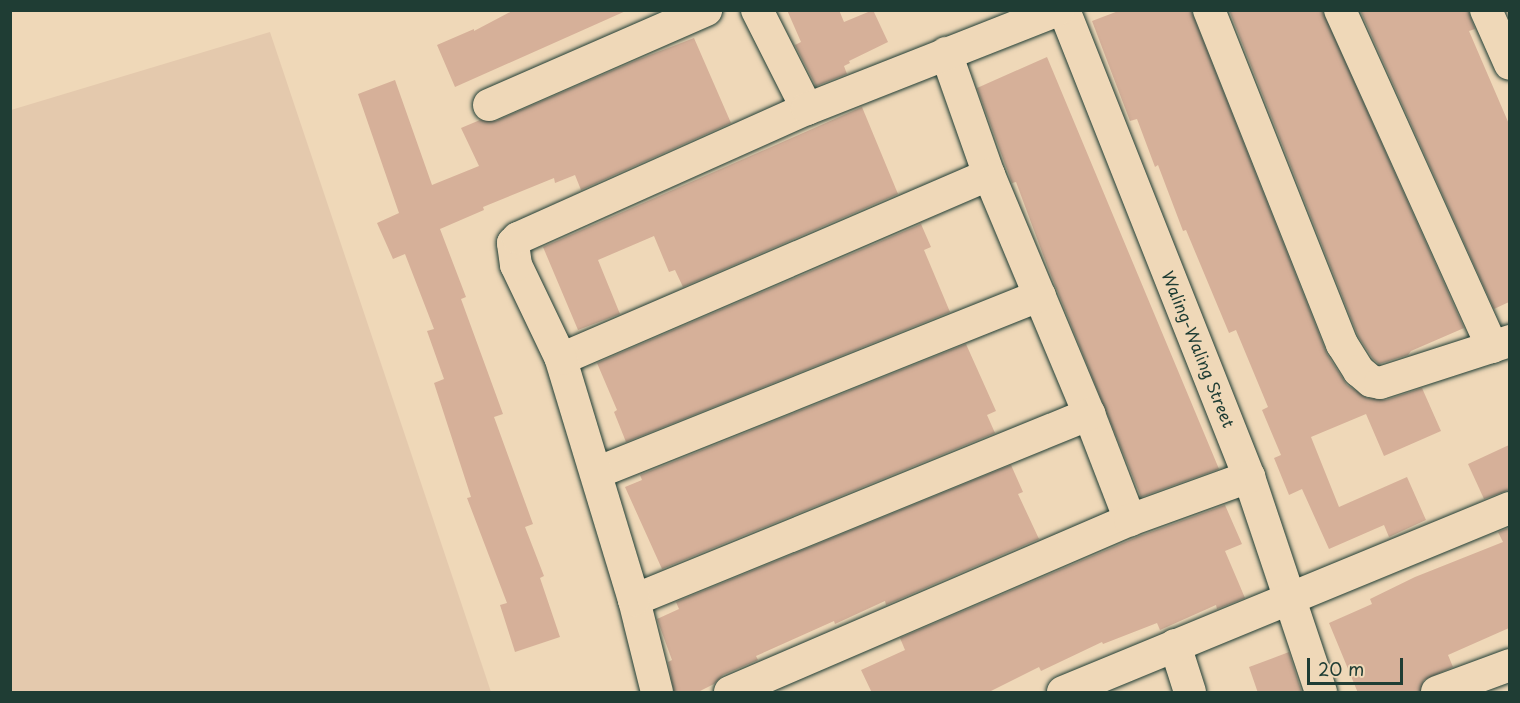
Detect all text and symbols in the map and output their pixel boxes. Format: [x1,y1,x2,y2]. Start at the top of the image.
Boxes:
street label: Waling-Waling Street [1159,268,1239,430]
scale bar [1310,646,1406,684]
text: 20 m [1318,655,1364,682]

